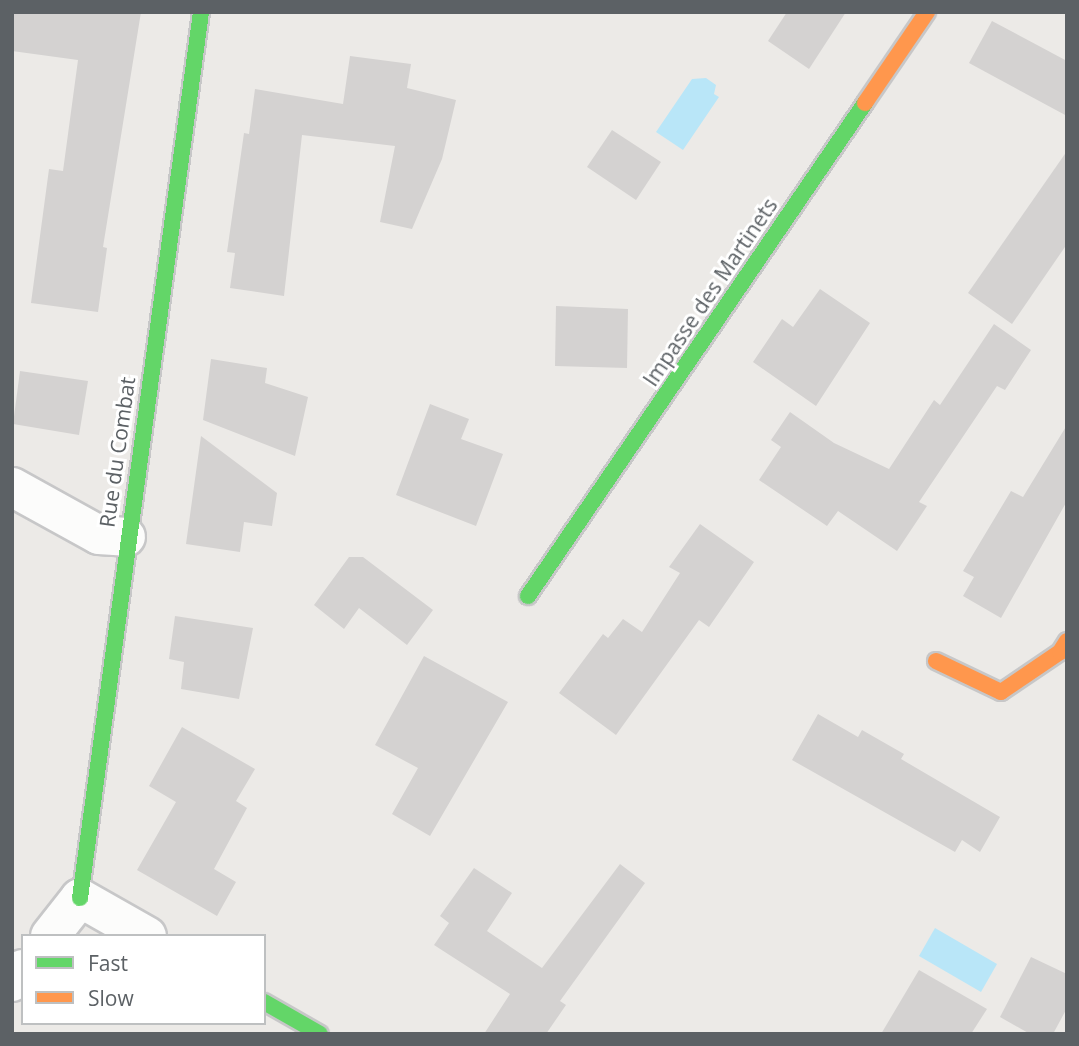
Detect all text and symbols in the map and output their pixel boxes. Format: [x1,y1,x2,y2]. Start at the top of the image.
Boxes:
street label: Impasse des Martinets [638,193,782,391]
street label: Rue du Combat [94,375,140,529]
legend [21,934,266,1025]
text: Fast [88,949,128,977]
text: Slow [88,984,134,1012]

